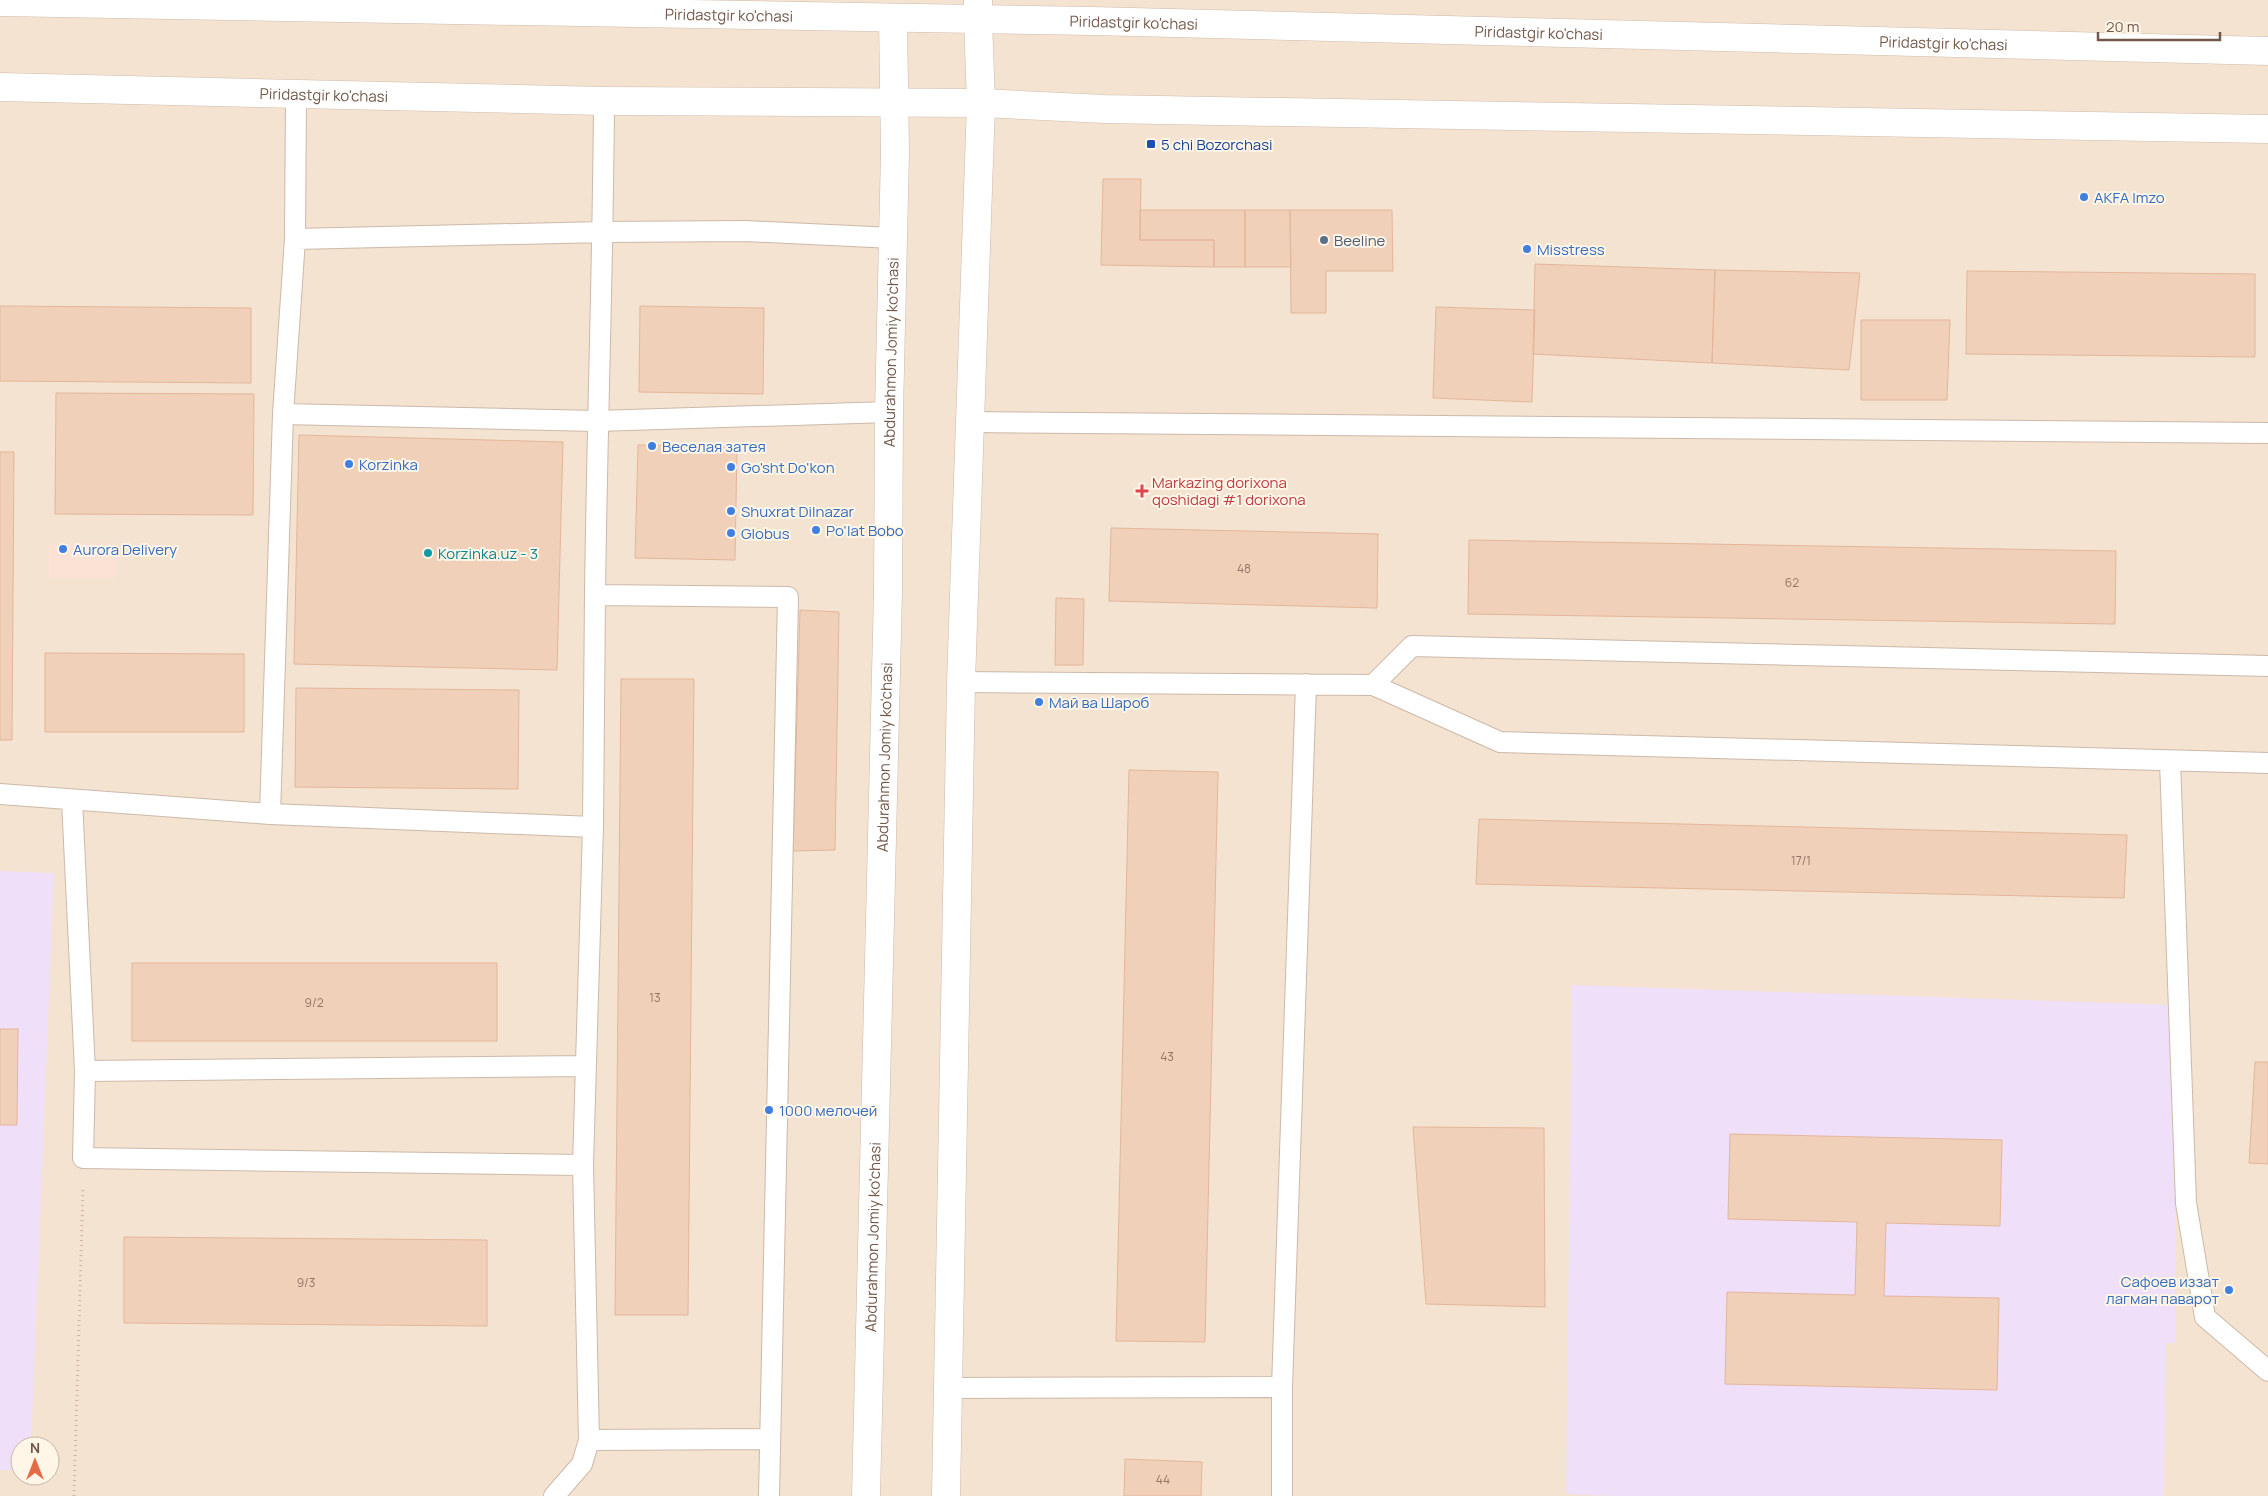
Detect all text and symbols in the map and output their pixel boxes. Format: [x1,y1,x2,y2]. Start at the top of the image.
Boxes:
street label: Piridastgir ko'chasi [665,3,793,26]
street label: Piridastgir ko'chasi [1069,10,1198,34]
scale bar [2098,10,2220,42]
text: 20 m [2106,16,2139,37]
street label: Piridastgir ko'chasi [1474,20,1603,45]
street label: Piridastgir ko'chasi [1879,31,2008,55]
street label: Piridastgir ko'chasi [260,83,388,106]
place label: 5 chi Bozorchasi [1161,134,1273,155]
marker: 5 chi Bozorchasi [1145,138,1157,150]
place label: AKFA Imzo [2094,187,2165,208]
marker: AKFA Imzo [2078,191,2090,203]
place label: Beeline [1334,230,1386,251]
marker: Beeline [1318,234,1330,246]
place label: Misstress [1537,239,1605,260]
marker: Misstress [1521,243,1533,255]
street label: Abdurahmon Jomiy ko'chasi [878,257,903,447]
place label: Веселая затея [662,436,766,457]
marker: Веселая затея [646,440,658,452]
place label: Korzinka [359,454,418,475]
place label: Go'sht Do'kon [741,457,835,478]
marker: Korzinka [343,458,355,470]
marker: Go'sht Do'kon [725,461,737,473]
place label: Markazing dorixona qoshidagi #1 dorixona [1152,472,1306,510]
marker: Markazing dorixona qoshidagi #1 dorixona [1136,485,1148,497]
place label: Shuxrat Dilnazar [741,501,855,522]
marker: Shuxrat Dilnazar [725,505,737,517]
place label: Po'lat Bobo [826,520,904,541]
place label: Globus [741,523,790,544]
marker: Po'lat Bobo [810,524,822,536]
marker: Globus [725,527,737,539]
place label: Aurora Delivery [73,539,177,560]
marker: Aurora Delivery [57,543,69,555]
place label: Korzinka.uz - 3 [438,543,538,564]
marker: Korzinka.uz - 3 [422,547,434,559]
house number: 48 [1237,560,1251,577]
house number: 62 [1785,574,1799,591]
street label: Abdurahmon Jomiy ko'chasi [871,662,897,852]
place label: Май ва Шароб [1049,692,1150,713]
marker: Май ва Шароб [1033,696,1045,708]
house number: 17/1 [1791,852,1811,869]
house number: 13 [649,989,661,1006]
house number: 9/2 [305,994,324,1011]
house number: 43 [1160,1048,1174,1065]
place label: 1000 мелочей [779,1100,877,1121]
marker: 1000 мелочей [763,1104,775,1116]
street label: Abdurahmon Jomiy ko'chasi [859,1142,885,1332]
place label: Сафоев иззат лагман паварот [2106,1271,2219,1309]
house number: 9/3 [297,1274,315,1291]
marker: Сафоев иззат лагман паварот [2223,1284,2235,1296]
north arrow [10,1436,60,1486]
text: N [30,1438,40,1457]
house number: 44 [1156,1471,1170,1488]

